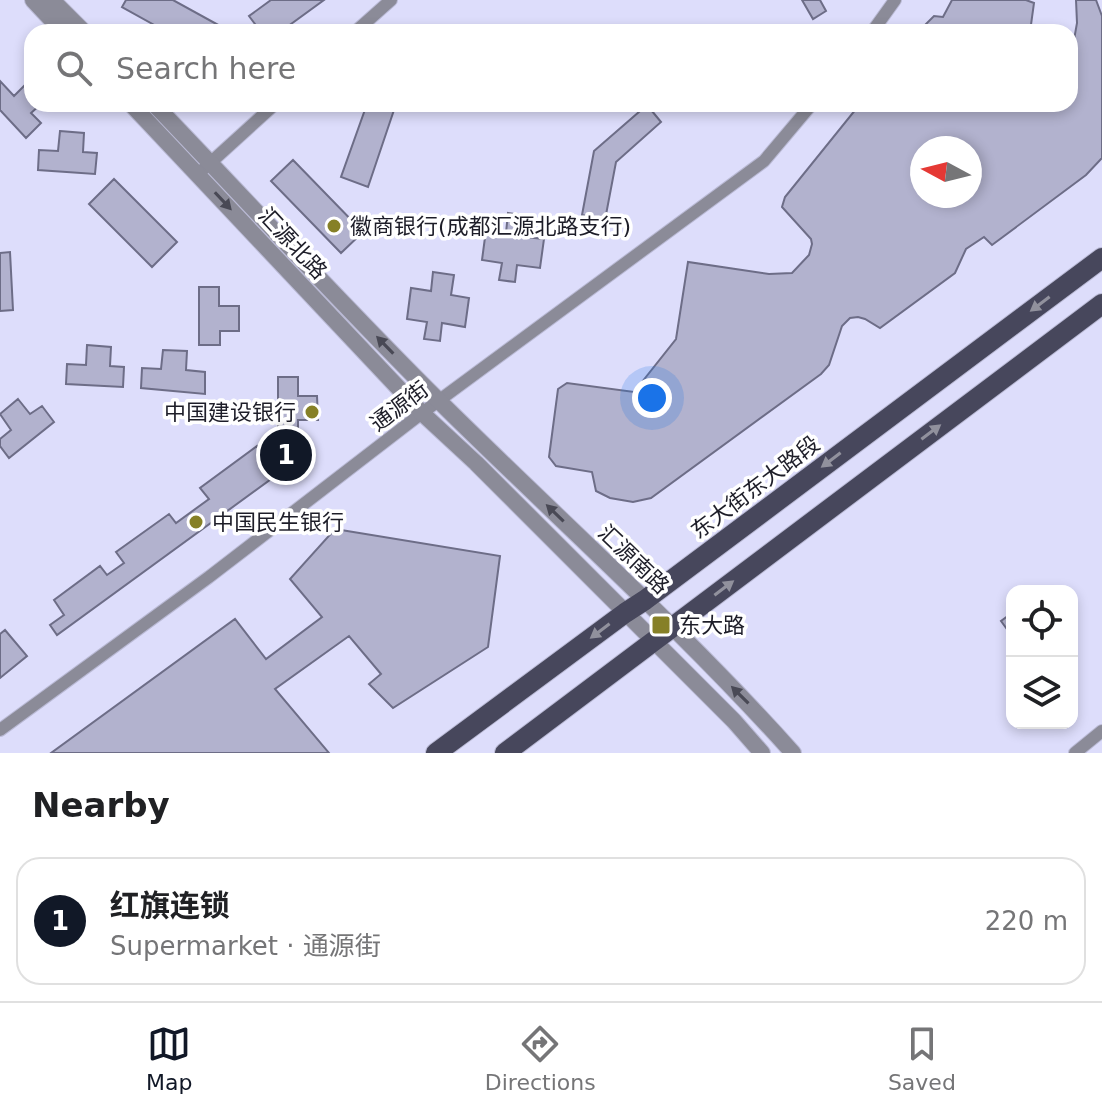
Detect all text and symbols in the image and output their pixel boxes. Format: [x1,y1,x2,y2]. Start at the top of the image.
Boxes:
search box [24,24,1078,112]
icon: search [52,46,96,90]
text: Search here [116,51,296,86]
north arrow [910,136,982,208]
one-way arrow [214,192,232,211]
street label: 汇源北路 [253,203,332,284]
place label: 徽商银行(成都汇源北路支行) [350,214,631,239]
marker: 徽商银行(成都汇源北路支行) [325,217,343,235]
one-way arrow [1029,296,1050,312]
one-way arrow [377,336,395,355]
street label: 通源街 [365,377,433,436]
your location [632,378,672,418]
place label: 中国建设银行 [164,400,296,425]
marker: 中国建设银行 [303,403,321,421]
one-way arrow [921,424,941,440]
pin: 1 [260,425,312,485]
street label: 东大街东大路段 [686,431,824,544]
one-way arrow [821,452,842,468]
one-way arrow [546,504,565,522]
place label: 中国民生银行 [212,510,344,535]
marker: 中国民生银行 [187,513,205,531]
street label: 汇源南路 [593,520,674,599]
one-way arrow [713,581,734,597]
map controls [1006,585,1078,729]
button: locate [1006,585,1078,657]
place label: 东大路 [679,613,745,638]
marker: 东大路 [650,614,672,636]
one-way arrow [589,623,610,638]
button: layers [1006,657,1078,729]
one-way arrow [731,686,750,705]
text: Nearby [32,785,170,825]
text: 红旗连锁 [110,888,230,923]
text: 1 [51,906,69,936]
text: 220 m [985,906,1068,936]
text: Supermarket · 通源街 [110,931,381,961]
tab: Map [146,1022,193,1095]
tab: Directions [485,1022,596,1095]
tab: Saved [888,1022,956,1095]

